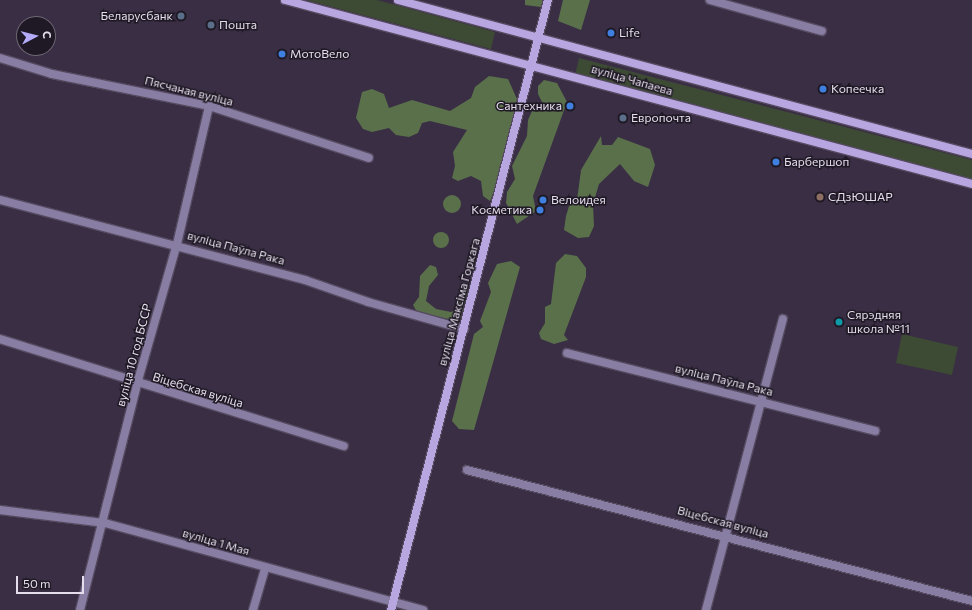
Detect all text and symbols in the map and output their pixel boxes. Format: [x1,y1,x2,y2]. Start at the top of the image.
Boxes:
place label: Беларусбанк [100,9,173,23]
marker: Беларусбанк [176,11,186,21]
north arrow [16,16,56,56]
place label: Пошта [219,18,257,32]
marker: Пошта [206,20,216,30]
place label: Life [619,26,640,40]
marker: Life [606,28,616,38]
text: С [41,30,54,39]
place label: МотоВело [290,47,349,61]
marker: МотоВело [277,49,287,59]
street label: вуліца Чапаева [590,62,674,98]
street label: Пясчаная вуліца [143,73,235,109]
place label: Копеечка [831,82,884,96]
marker: Копеечка [818,84,828,94]
place label: Сантехника [496,99,562,113]
marker: Сантехника [565,101,575,111]
place label: Европочта [631,111,691,125]
marker: Европочта [618,113,628,123]
place label: Барбершоп [784,155,849,169]
marker: Барбершоп [771,157,781,167]
place label: СДзЮШАР [828,190,893,204]
marker: СДзЮШАР [815,192,825,202]
place label: Велоидея [551,193,606,207]
marker: Велоидея [538,195,548,205]
place label: Косметика [471,203,532,217]
marker: Косметика [535,205,545,215]
street label: вуліца Паўла Рака [186,228,286,268]
street label: вуліца Максіма Горкага [435,237,483,367]
street label: вуліца 10 год БССР [113,302,155,408]
place label: Сярэдняя школа №11 [847,308,910,336]
marker: Сярэдняя школа №11 [834,317,844,327]
street label: вуліца Паўла Рака [674,361,774,399]
street label: Віцебская вуліца [151,369,245,411]
street label: Віцебская вуліца [676,503,770,541]
street label: вуліца 1 Мая [181,526,251,558]
scale bar [18,568,86,594]
text: 50 m [23,576,51,590]

